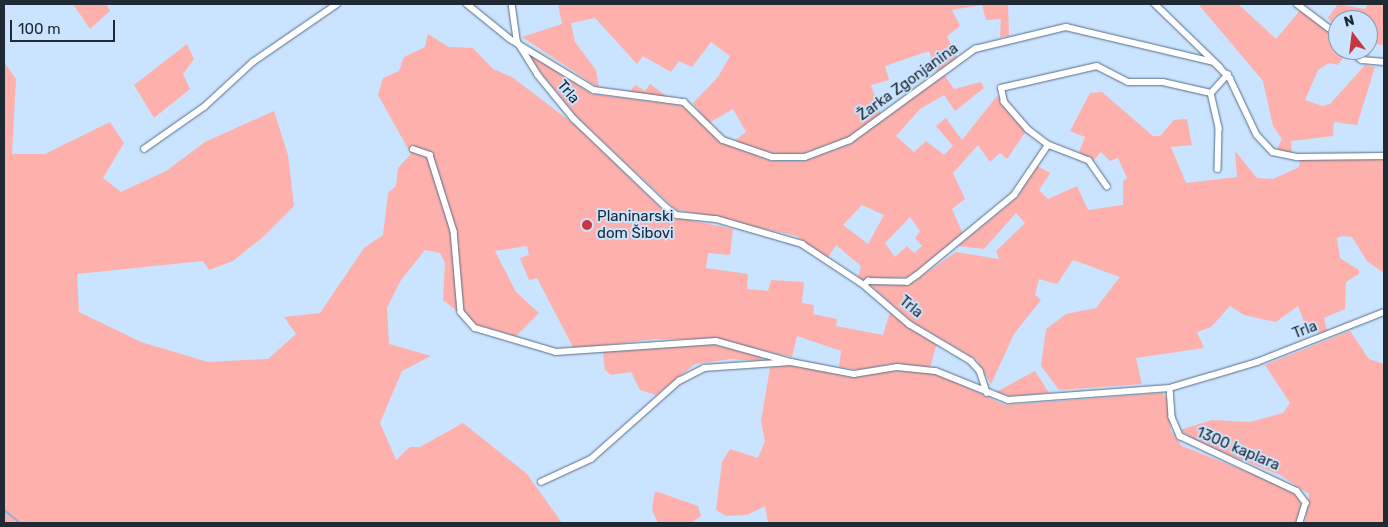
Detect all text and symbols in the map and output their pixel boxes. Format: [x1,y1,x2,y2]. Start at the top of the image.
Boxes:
scale bar [12,10,118,42]
north arrow [1328,10,1378,60]
text: N [1342,11,1356,31]
text: 100 m [18,20,60,38]
street label: Žarka Zgonjanina [854,39,962,125]
street label: Trla [553,77,583,107]
place label: Planinarski dom Šibovi [597,207,674,242]
marker: Planinarski dom Šibovi [581,219,593,231]
street label: Trla [896,292,926,322]
street label: Trla [1290,317,1320,343]
street label: 1300 kaplara [1194,423,1282,475]

